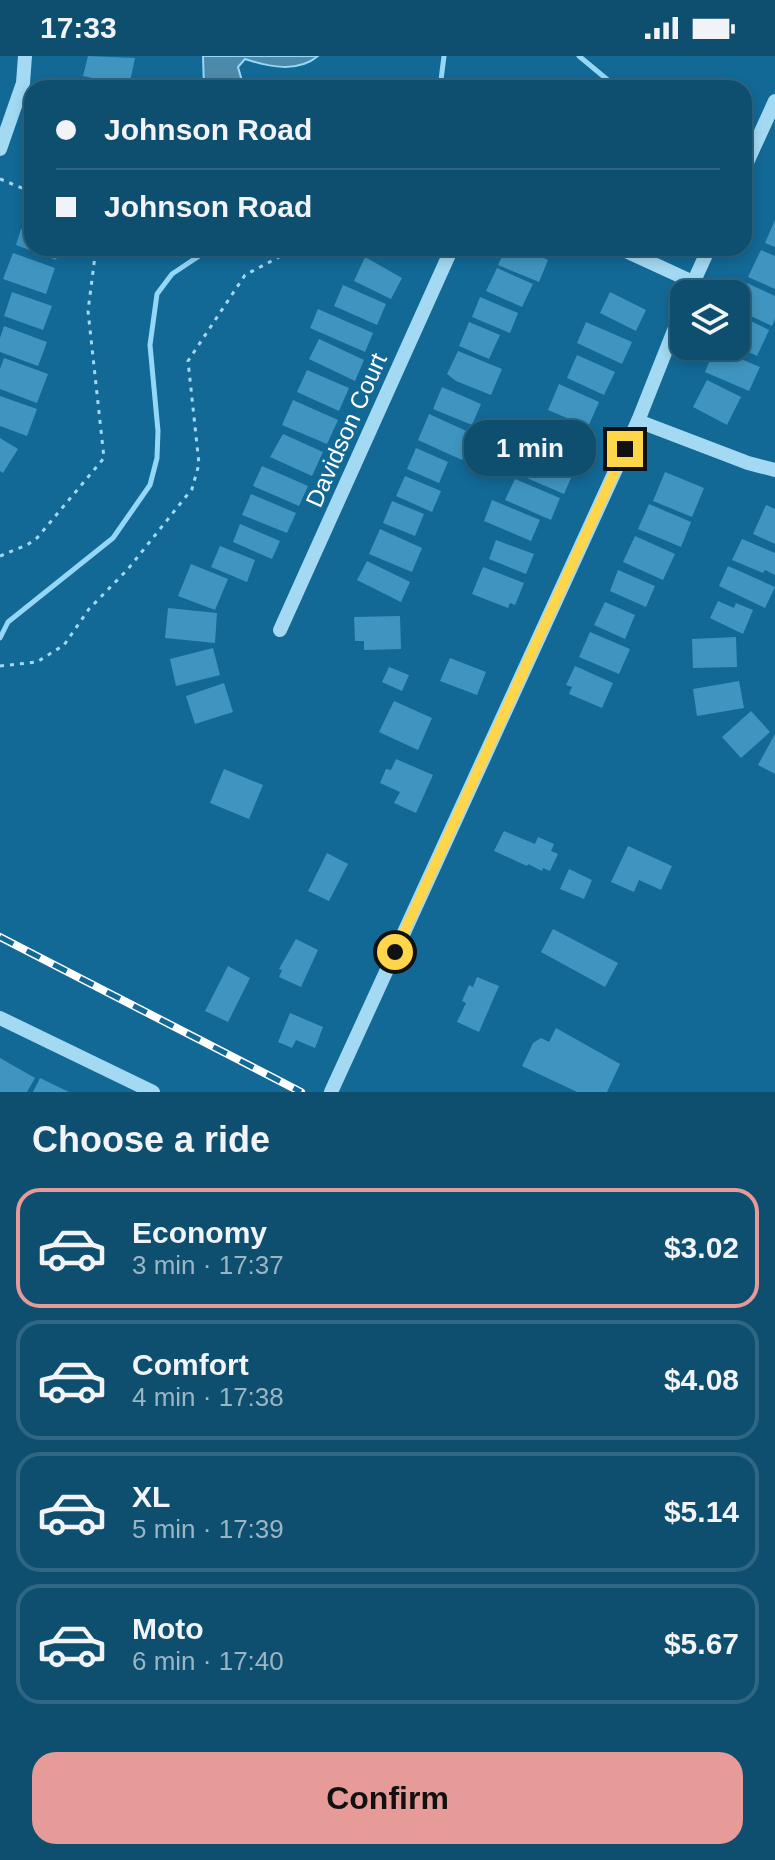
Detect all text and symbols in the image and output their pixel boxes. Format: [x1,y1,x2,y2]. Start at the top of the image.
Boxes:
text: 17:33 [40,11,117,44]
text: Johnson Road [104,113,312,146]
text: Johnson Road [104,190,312,223]
map controls [670,280,750,360]
button: layers [670,280,750,360]
street label: Davidson Court [300,349,392,511]
callout: 1 min [465,421,597,477]
route end [607,431,643,467]
text: 1 min [496,433,564,463]
route start [377,934,413,970]
text: Choose a ride [32,1119,270,1160]
icon: car [36,1212,108,1284]
text: Economy [132,1216,267,1249]
text: $3.02 [664,1231,739,1264]
text: 3 min · 17:37 [132,1250,284,1280]
icon: car [36,1344,108,1416]
text: Comfort [132,1348,249,1381]
text: $4.08 [664,1363,739,1396]
text: 4 min · 17:38 [132,1382,284,1412]
icon: car [36,1476,108,1548]
text: XL [132,1480,170,1513]
text: $5.14 [664,1495,739,1528]
text: 5 min · 17:39 [132,1514,284,1544]
icon: car [36,1608,108,1680]
text: Moto [132,1612,204,1645]
text: $5.67 [664,1627,739,1660]
text: 6 min · 17:40 [132,1646,284,1676]
button: Confirm [32,1752,743,1844]

